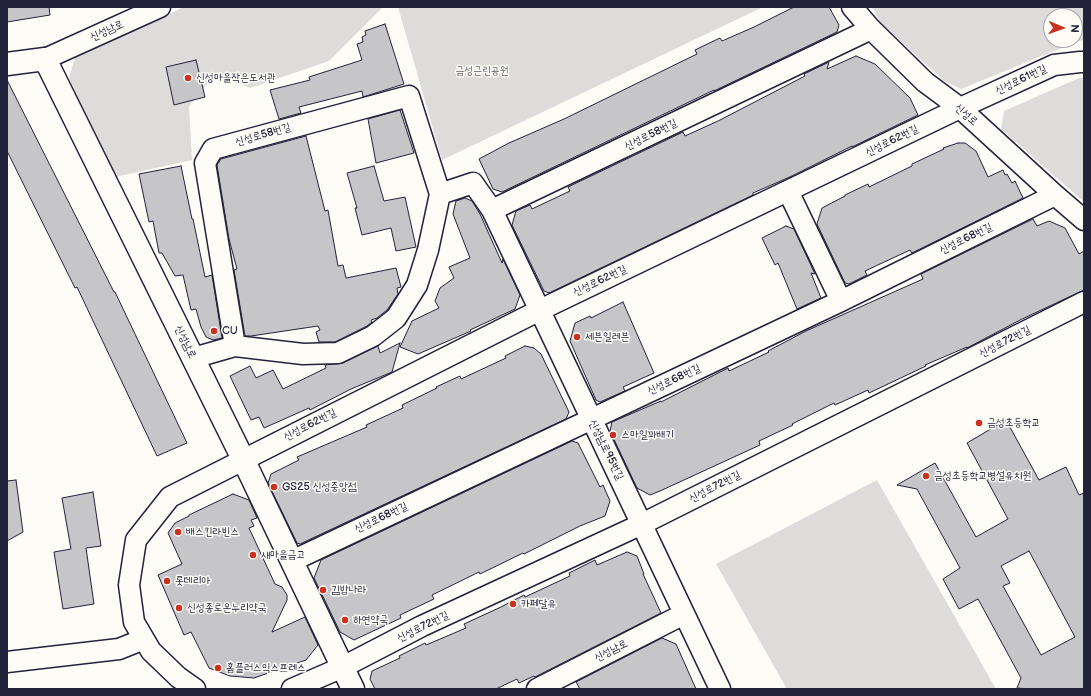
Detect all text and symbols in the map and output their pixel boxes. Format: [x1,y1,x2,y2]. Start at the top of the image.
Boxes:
north arrow [1043,8,1083,48]
street label: 신성남로 [88,18,126,44]
text: N [1068,24,1081,33]
street label: 신성로61번길 [993,62,1049,98]
park label: 금성근린공원 [455,64,509,78]
place label: 신성마을작은도서관 [196,71,276,85]
marker: 신성마을작은도서관 [183,73,193,83]
street label: 신성로 [952,101,980,129]
street label: 신성로58번길 [623,117,679,153]
street label: 신성로58번길 [234,121,292,149]
street label: 신성로62번길 [863,122,921,160]
street label: 신성로68번길 [937,220,995,258]
street label: 신성로62번길 [571,263,629,299]
street label: 신성남로 [171,323,199,361]
street label: 신성로72번길 [977,323,1033,361]
place label: CU [222,324,238,338]
marker: CU [209,326,219,336]
place label: 세븐일레븐 [585,330,629,344]
marker: 세븐일레븐 [572,332,582,342]
street label: 신성로68번길 [645,362,703,398]
street label: 신성로62번길 [281,406,339,444]
place label: 금성초등학교 [987,416,1040,430]
street label: 신성남로95번길 [586,418,626,482]
marker: 금성초등학교 [974,418,984,428]
place label: 스마일꽈배기 [621,428,674,442]
marker: 스마일꽈배기 [608,430,618,440]
street label: 신성로72번길 [687,468,743,506]
place label: 금성초등학교병설유치원 [934,469,1031,483]
marker: 금성초등학교병설유치원 [921,471,931,481]
place label: GS25 신성중앙점 [282,480,357,494]
marker: GS25 신성중앙점 [269,482,279,492]
street label: 신성로68번길 [352,500,410,536]
place label: 배스킨라빈스 [186,525,239,539]
marker: 배스킨라빈스 [173,527,183,537]
place label: 새마을금고 [261,548,305,562]
marker: 새마을금고 [248,550,258,560]
place label: 롯데리아 [175,574,210,588]
marker: 롯데리아 [162,576,172,586]
place label: 김밥나라 [331,583,366,597]
marker: 김밥나라 [318,585,328,595]
place label: 카페달유 [521,597,556,611]
marker: 카페달유 [508,599,518,609]
place label: 신성종로온누리약국 [187,601,267,615]
marker: 신성종로온누리약국 [174,603,184,613]
street label: 신성로72번길 [395,609,451,645]
place label: 하연약국 [353,613,388,627]
marker: 하연약국 [340,615,350,625]
street label: 신성남로 [592,637,630,665]
place label: 홈플러스익스프레스 [226,661,306,675]
marker: 홈플러스익스프레스 [213,663,223,673]

